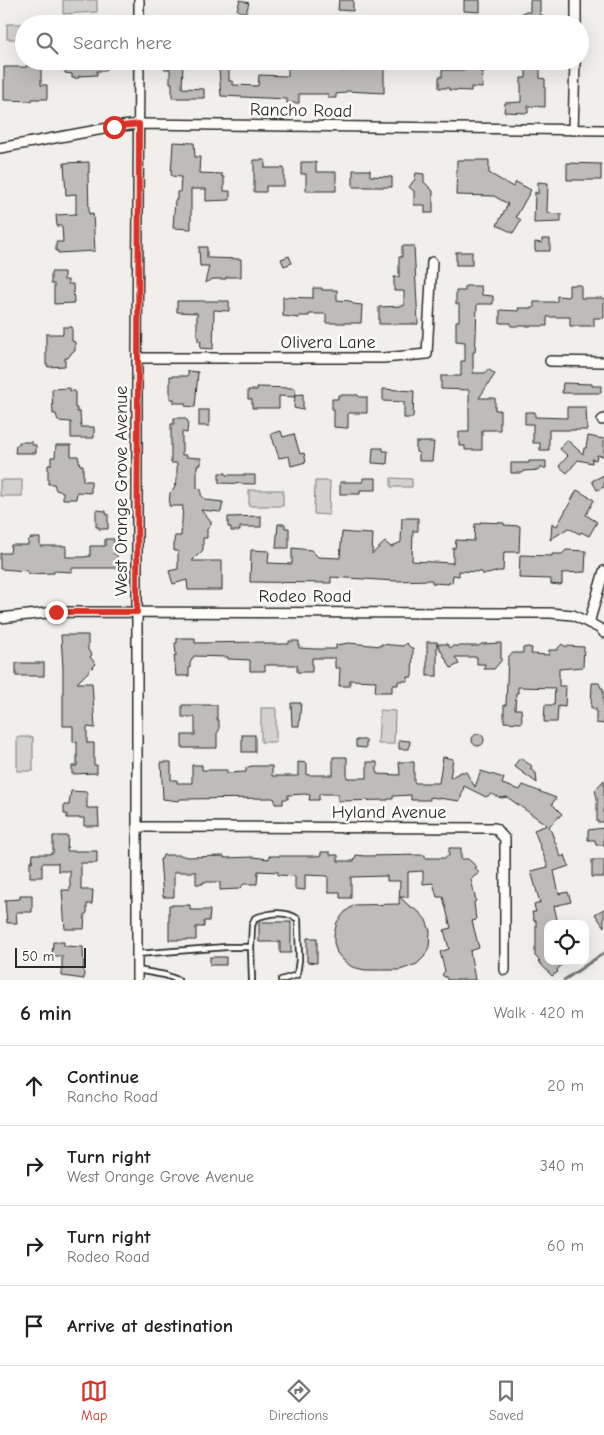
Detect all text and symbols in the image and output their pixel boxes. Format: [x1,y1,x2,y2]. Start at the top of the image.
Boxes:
search box [15,15,589,70]
icon: search [33,29,61,57]
text: Search here [73,32,172,54]
street label: Rancho Road [250,99,352,122]
route start [103,116,126,139]
street label: Olivera Lane [281,332,375,353]
street label: West Orange Grove Avenue [111,386,132,596]
street label: Rodeo Road [259,586,352,607]
route end [45,601,68,624]
street label: Hyland Avenue [332,802,446,823]
map controls [544,920,589,965]
button: locate [544,920,589,965]
scale bar [15,945,86,968]
text: 50 m [22,948,54,965]
text: 6 min [20,1001,72,1025]
text: Walk · 420 m [494,1004,584,1022]
text: Continue [67,1066,139,1088]
icon: ahead [20,1072,48,1100]
text: 20 m [547,1077,584,1095]
text: Rancho Road [67,1088,158,1106]
text: Turn right [67,1146,151,1168]
icon: right [20,1152,48,1180]
text: 340 m [540,1157,584,1175]
text: West Orange Grove Avenue [67,1168,254,1186]
text: Turn right [67,1226,151,1248]
icon: right [20,1232,48,1260]
text: 60 m [547,1237,584,1255]
text: Rodeo Road [67,1248,150,1266]
icon: arrive [20,1312,48,1340]
text: Arrive at destination [67,1315,233,1337]
tab: Map [80,1377,108,1424]
tab: Directions [269,1377,328,1424]
tab: Saved [489,1377,524,1424]

